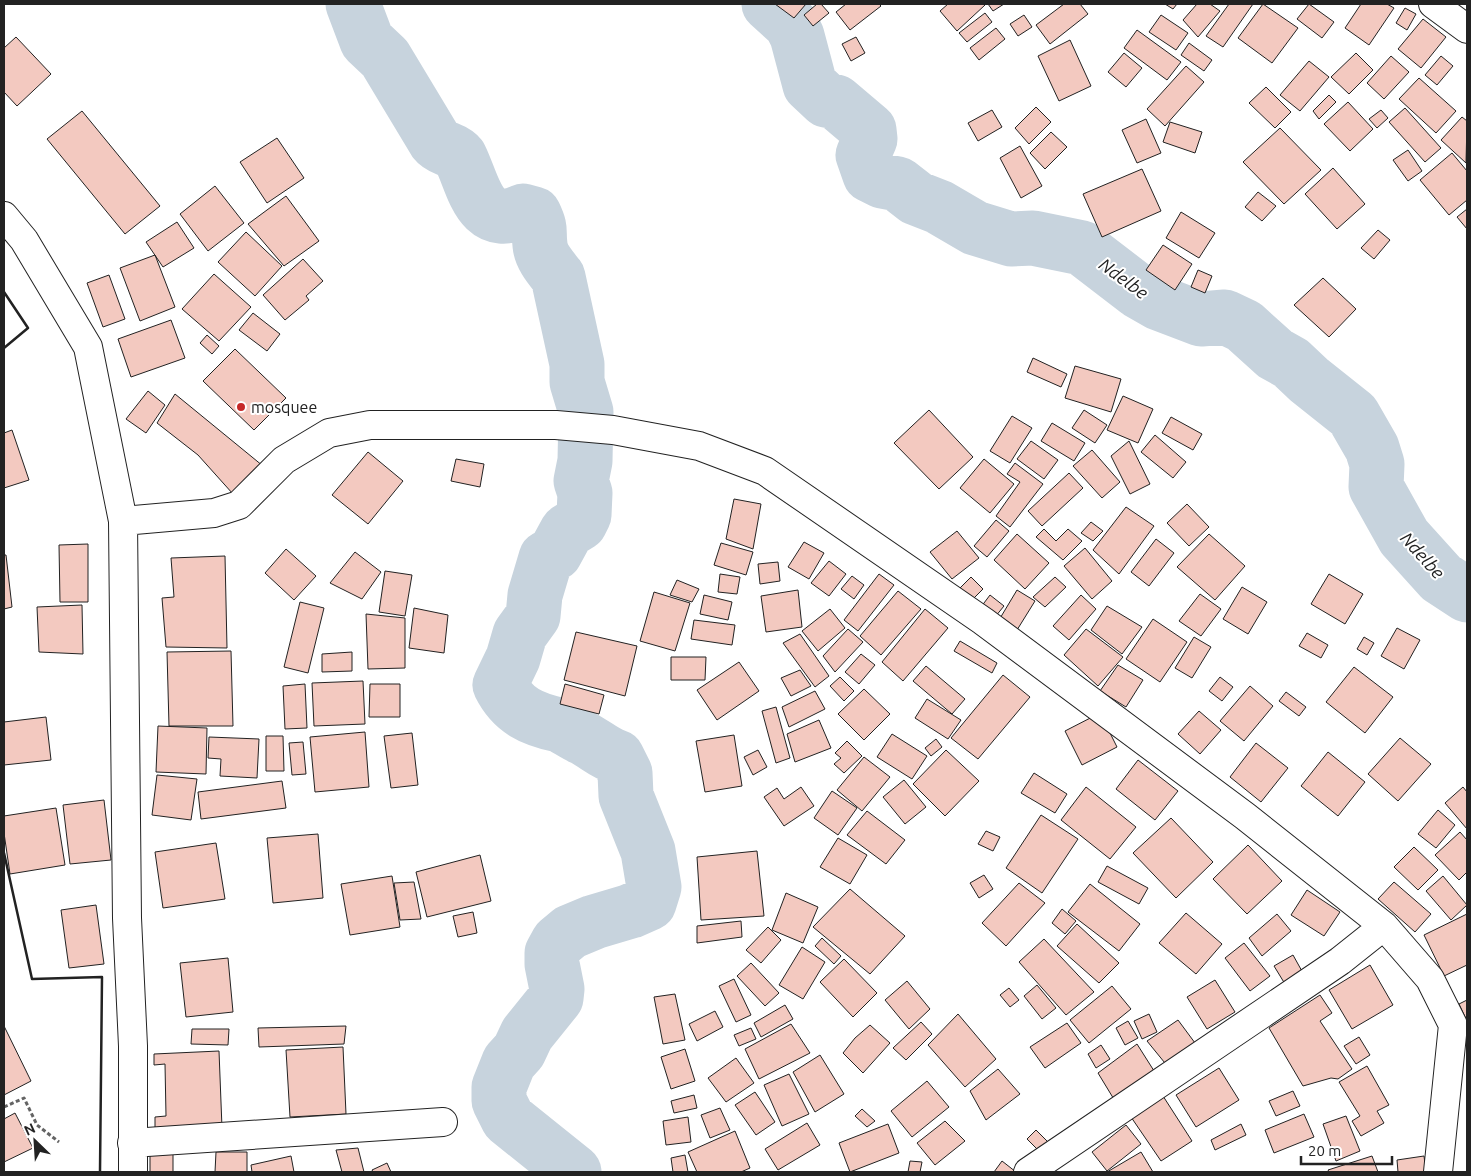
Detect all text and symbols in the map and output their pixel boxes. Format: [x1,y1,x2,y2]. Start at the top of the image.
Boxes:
water label: Ndelbe [1096,254,1152,302]
place label: mosquee [251,398,317,416]
marker: mosquee [235,401,247,413]
water label: Ndelbe [1397,528,1449,582]
north arrow [10,1116,60,1166]
text: N [21,1120,38,1139]
scale bar [1301,1134,1392,1166]
text: 20 m [1308,1142,1341,1159]

